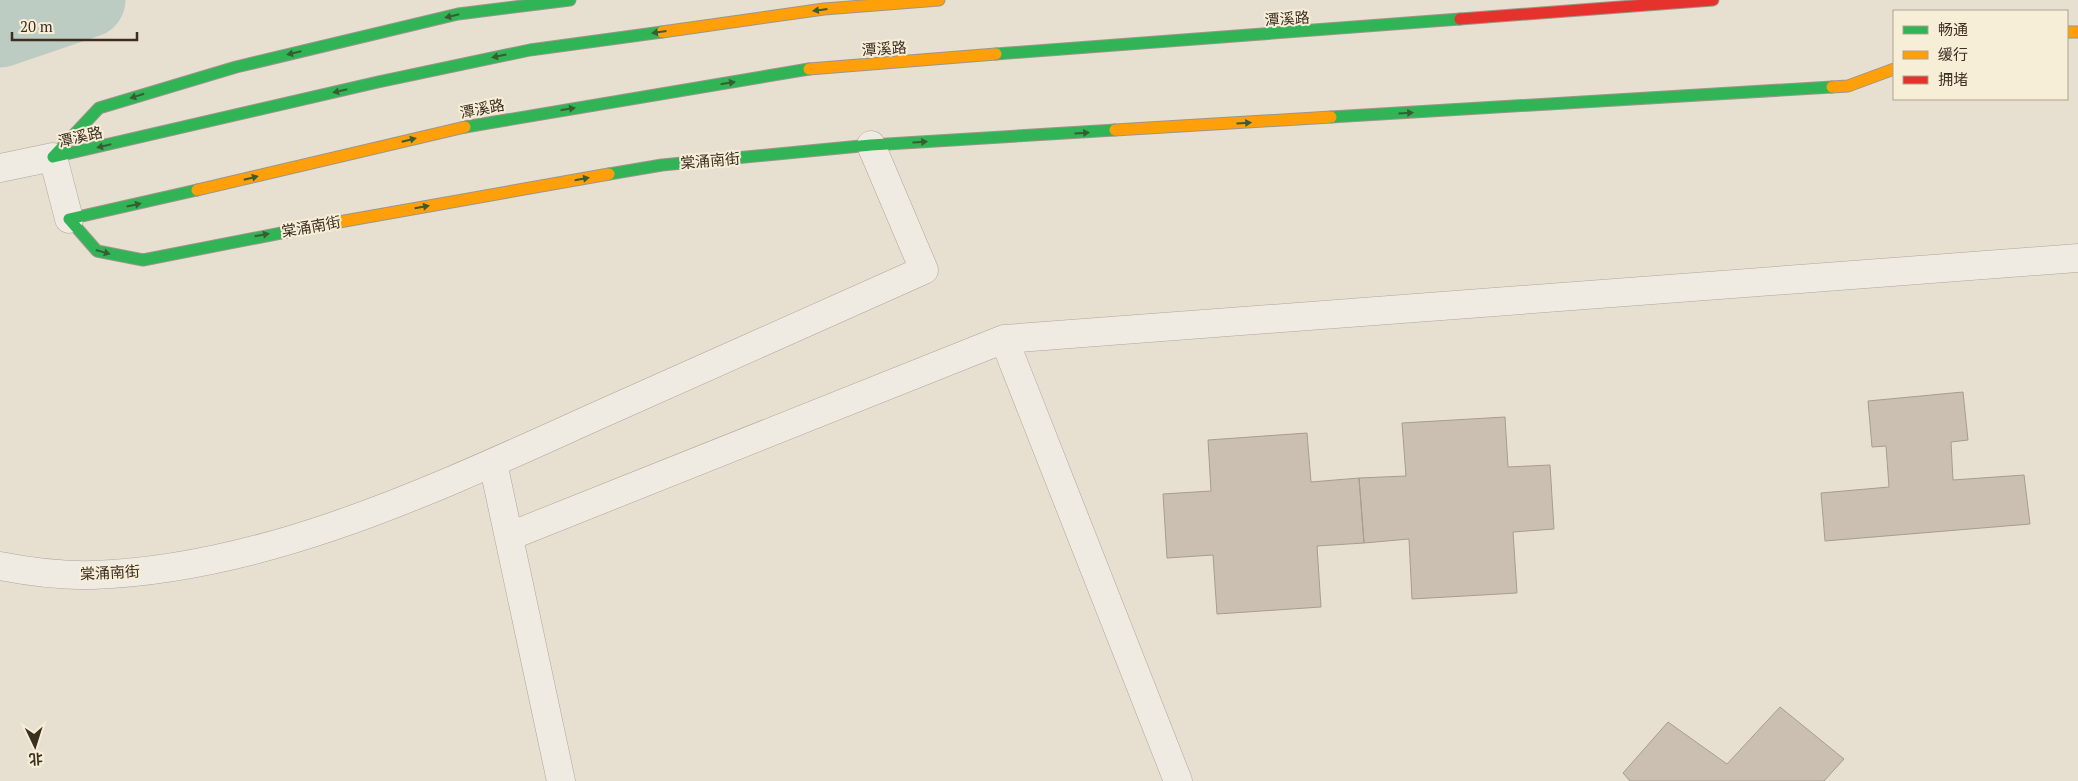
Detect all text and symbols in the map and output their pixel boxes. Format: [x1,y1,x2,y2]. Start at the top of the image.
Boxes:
one-way arrow [812,6,828,14]
street label: 潭溪路 [1264,6,1310,30]
scale bar [12,10,138,42]
legend [1893,10,2068,100]
one-way arrow [444,12,459,20]
text: 20 m [20,16,53,36]
text: 畅通 [1938,19,1968,39]
one-way arrow [651,28,667,36]
street label: 潭溪路 [861,36,907,60]
text: 缓行 [1938,44,1968,64]
one-way arrow [286,49,301,57]
one-way arrow [490,53,506,61]
text: 拥堵 [1938,69,1968,89]
one-way arrow [721,78,737,86]
one-way arrow [332,87,347,95]
one-way arrow [130,93,145,101]
street label: 潭溪路 [458,94,506,122]
one-way arrow [560,104,576,112]
one-way arrow [1399,108,1415,116]
one-way arrow [1236,118,1252,126]
street label: 潭溪路 [56,121,104,151]
one-way arrow [1074,128,1090,136]
one-way arrow [401,136,416,144]
one-way arrow [912,138,928,146]
one-way arrow [96,142,111,150]
street label: 棠涌南街 [679,147,741,173]
one-way arrow [243,174,258,182]
one-way arrow [575,174,591,182]
one-way arrow [126,200,142,208]
one-way arrow [415,202,431,210]
street label: 棠涌南街 [280,211,342,241]
one-way arrow [255,231,271,239]
one-way arrow [96,248,111,256]
street label: 棠涌南街 [80,560,140,584]
north arrow [10,721,60,771]
text: 北 [28,750,44,769]

